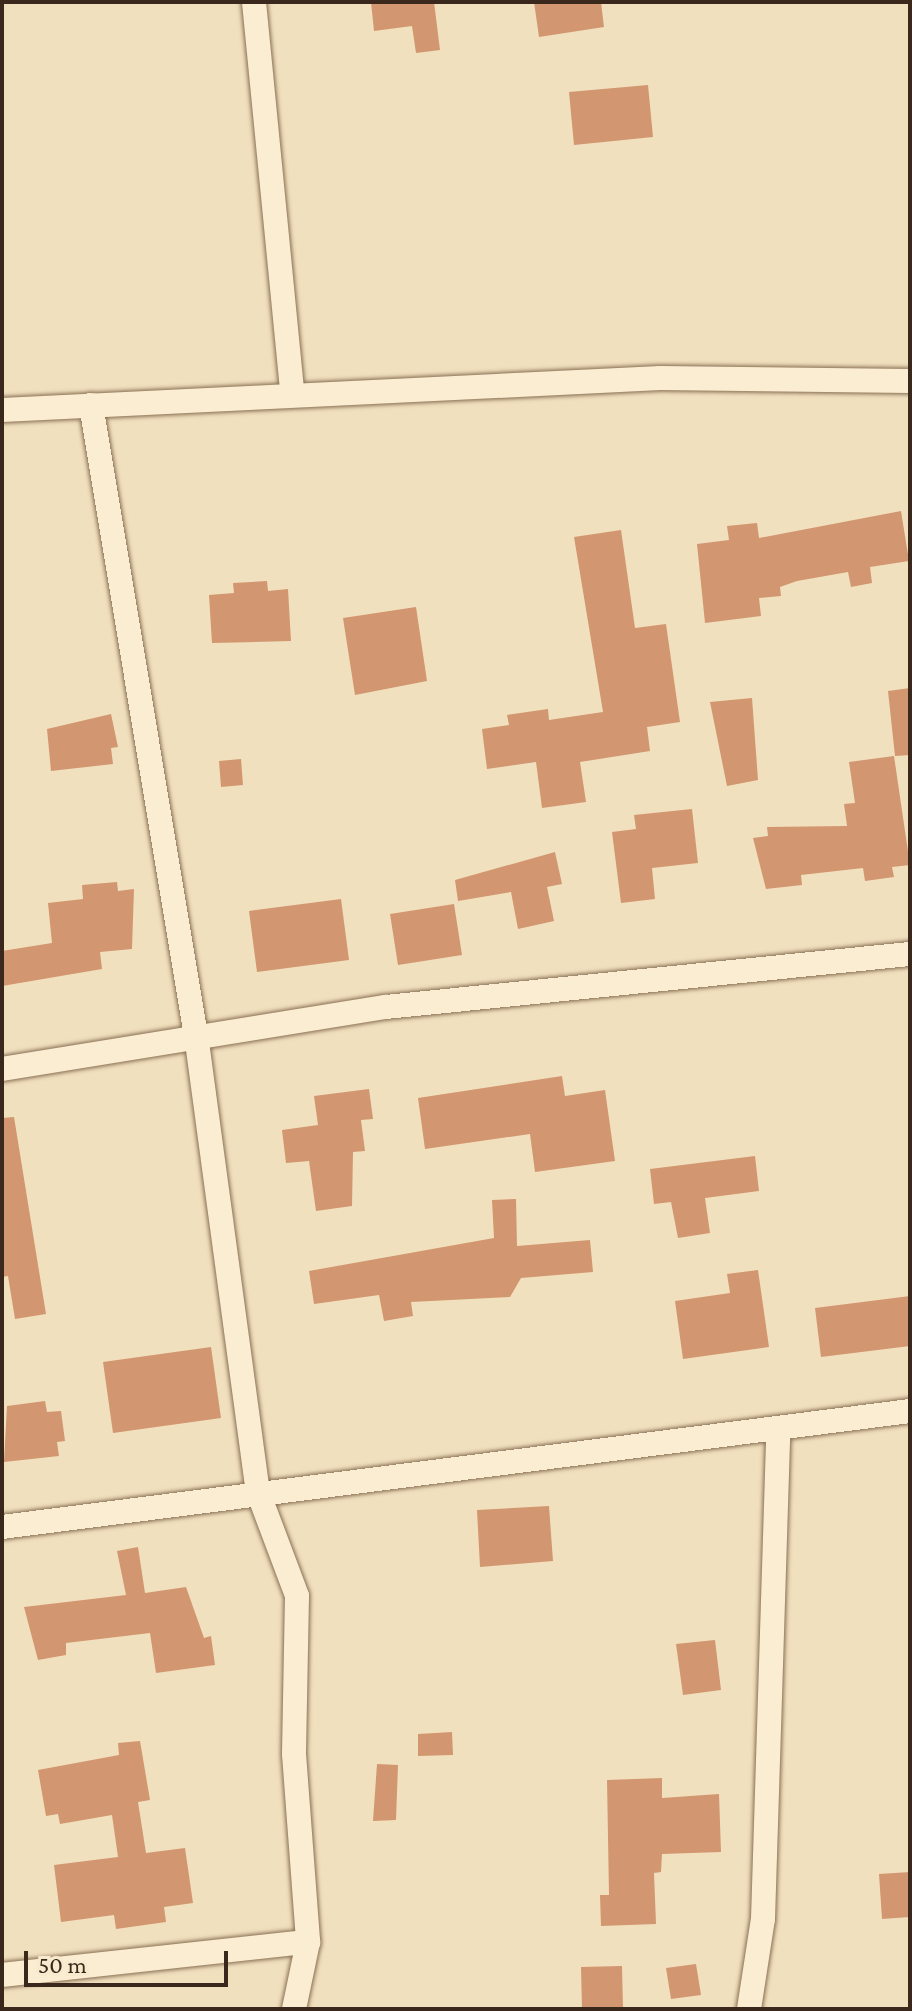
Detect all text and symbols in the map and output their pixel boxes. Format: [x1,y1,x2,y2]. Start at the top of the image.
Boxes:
scale bar [28,1935,232,1985]
text: 50 m [38,1951,87,1978]

